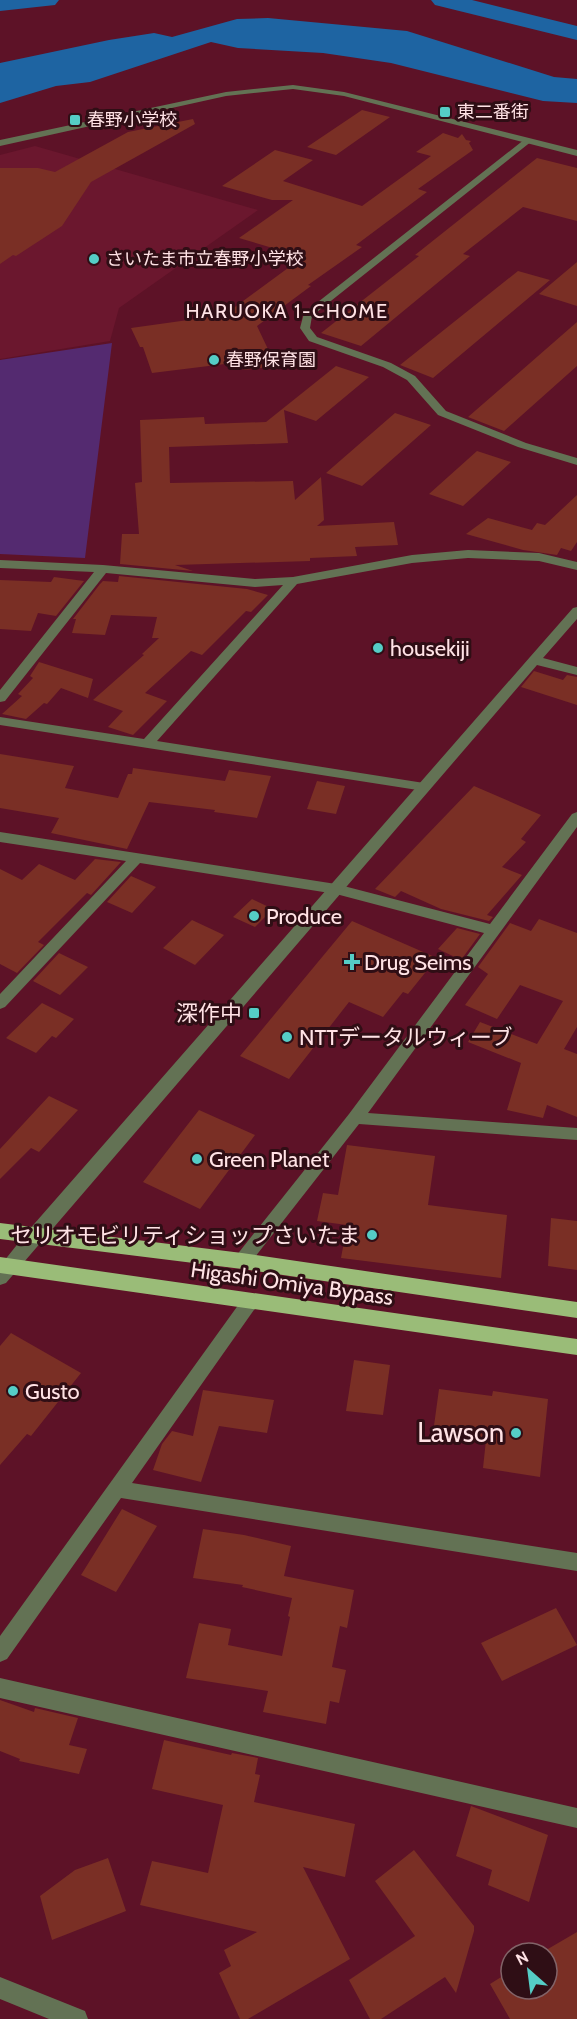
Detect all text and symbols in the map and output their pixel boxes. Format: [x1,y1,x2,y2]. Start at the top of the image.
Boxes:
place label: 東二番街 [457,101,529,123]
marker: 東二番街 [438,105,452,119]
place label: 春野小学校 [87,109,177,131]
marker: 春野小学校 [68,113,82,127]
place label: さいたま市立春野小学校 [106,248,303,270]
marker: さいたま市立春野小学校 [87,252,101,266]
district label: HARUOKA 1-CHOME [186,299,388,323]
place label: 春野保育園 [226,349,316,371]
marker: 春野保育園 [207,353,221,367]
place label: housekiji [390,635,470,662]
marker: housekiji [371,641,385,655]
place label: Produce [266,903,342,930]
marker: Produce [247,909,261,923]
place label: Drug Seims [364,949,471,976]
marker: Drug Seims [345,955,359,969]
place label: 深作中 [176,1000,242,1027]
marker: 深作中 [247,1006,261,1020]
place label: NTTデータルウィーブ [299,1024,513,1051]
marker: NTTデータルウィーブ [280,1030,294,1044]
place label: Green Planet [209,1146,330,1173]
marker: Green Planet [190,1152,204,1166]
place label: セリオモビリティショップさいたま [10,1222,360,1249]
marker: セリオモビリティショップさいたま [365,1228,379,1242]
street label: Higashi Omiya Bypass [189,1256,395,1311]
place label: Gusto [25,1378,80,1405]
marker: Gusto [6,1384,20,1398]
place label: Lawson [417,1416,504,1449]
marker: Lawson [509,1426,523,1440]
north arrow [499,1941,559,2001]
text: N [513,1947,532,1969]

